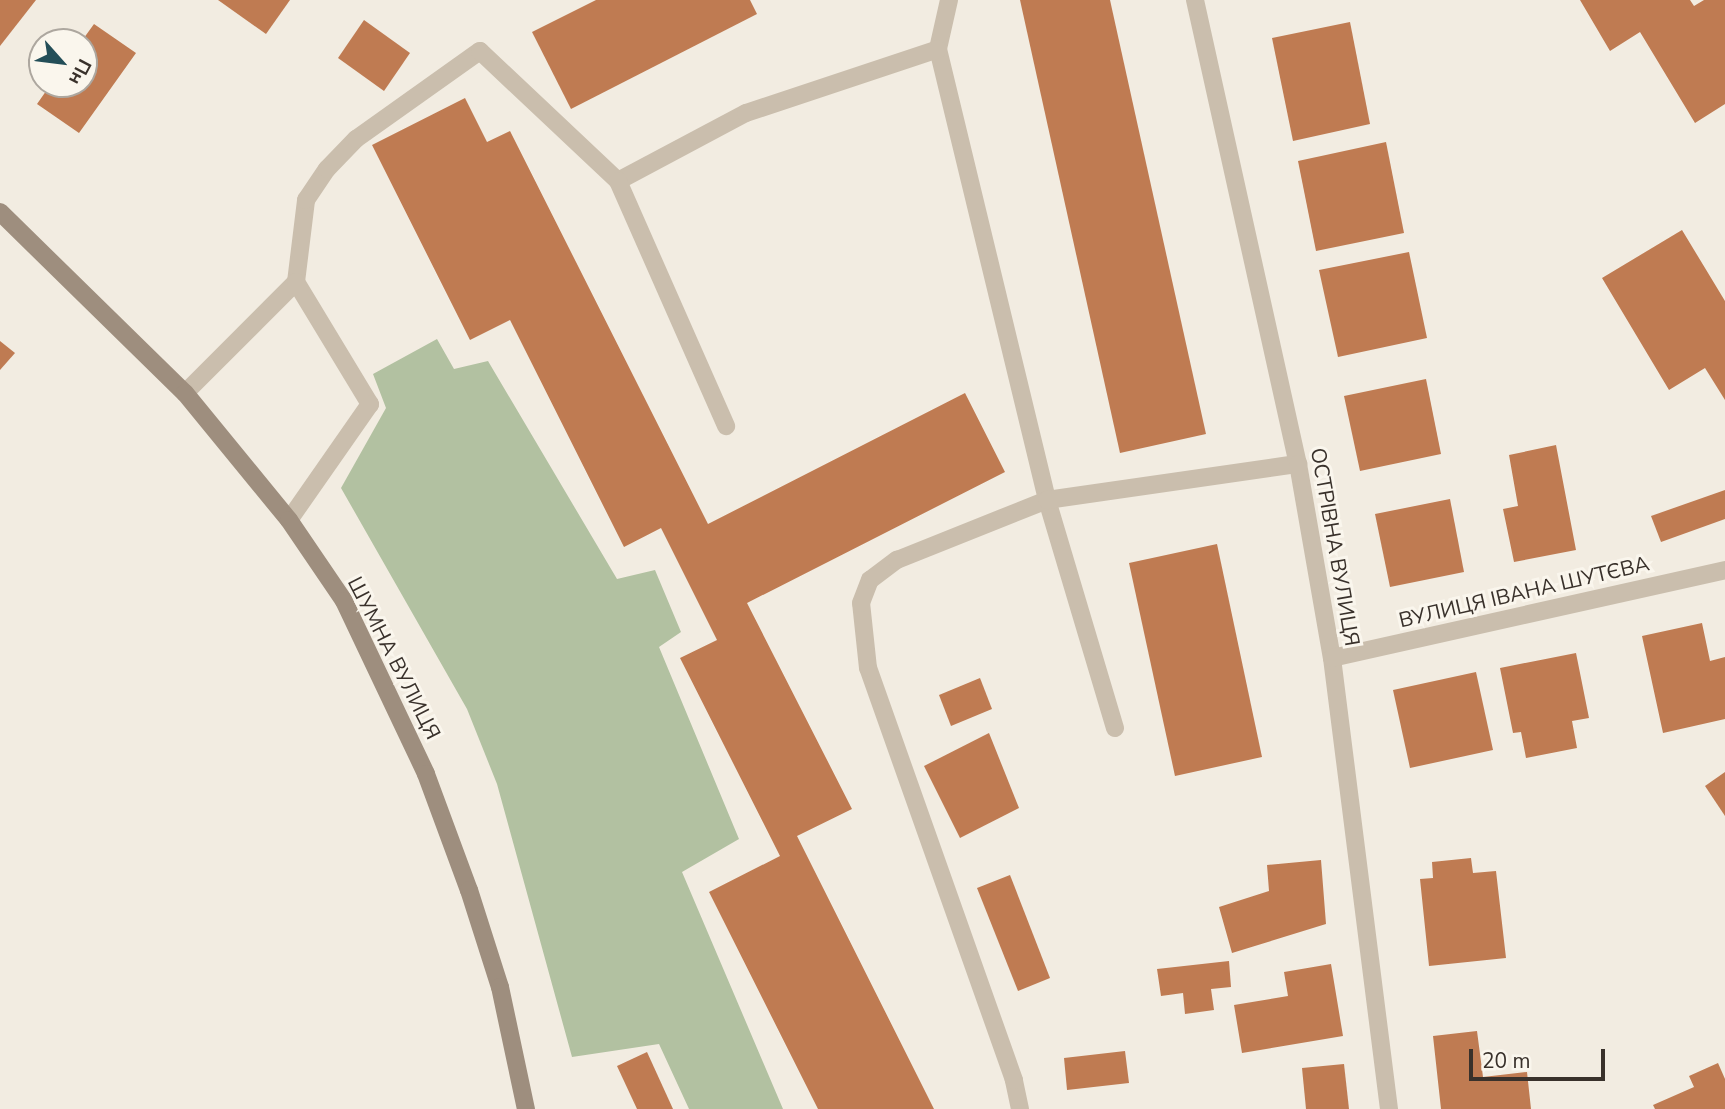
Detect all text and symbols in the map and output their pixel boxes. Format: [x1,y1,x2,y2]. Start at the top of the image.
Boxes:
north arrow [28,28,98,98]
text: Пн [62,54,97,90]
street label: ОСТРІВНА ВУЛИЦЯ [1305,446,1365,648]
street label: ВУЛИЦЯ ІВАНА ШУТЄВА [1396,551,1652,633]
street label: ШУМНА ВУЛИЦЯ [342,572,446,744]
scale bar [1473,1036,1610,1080]
text: 20 m [1482,1047,1531,1075]

